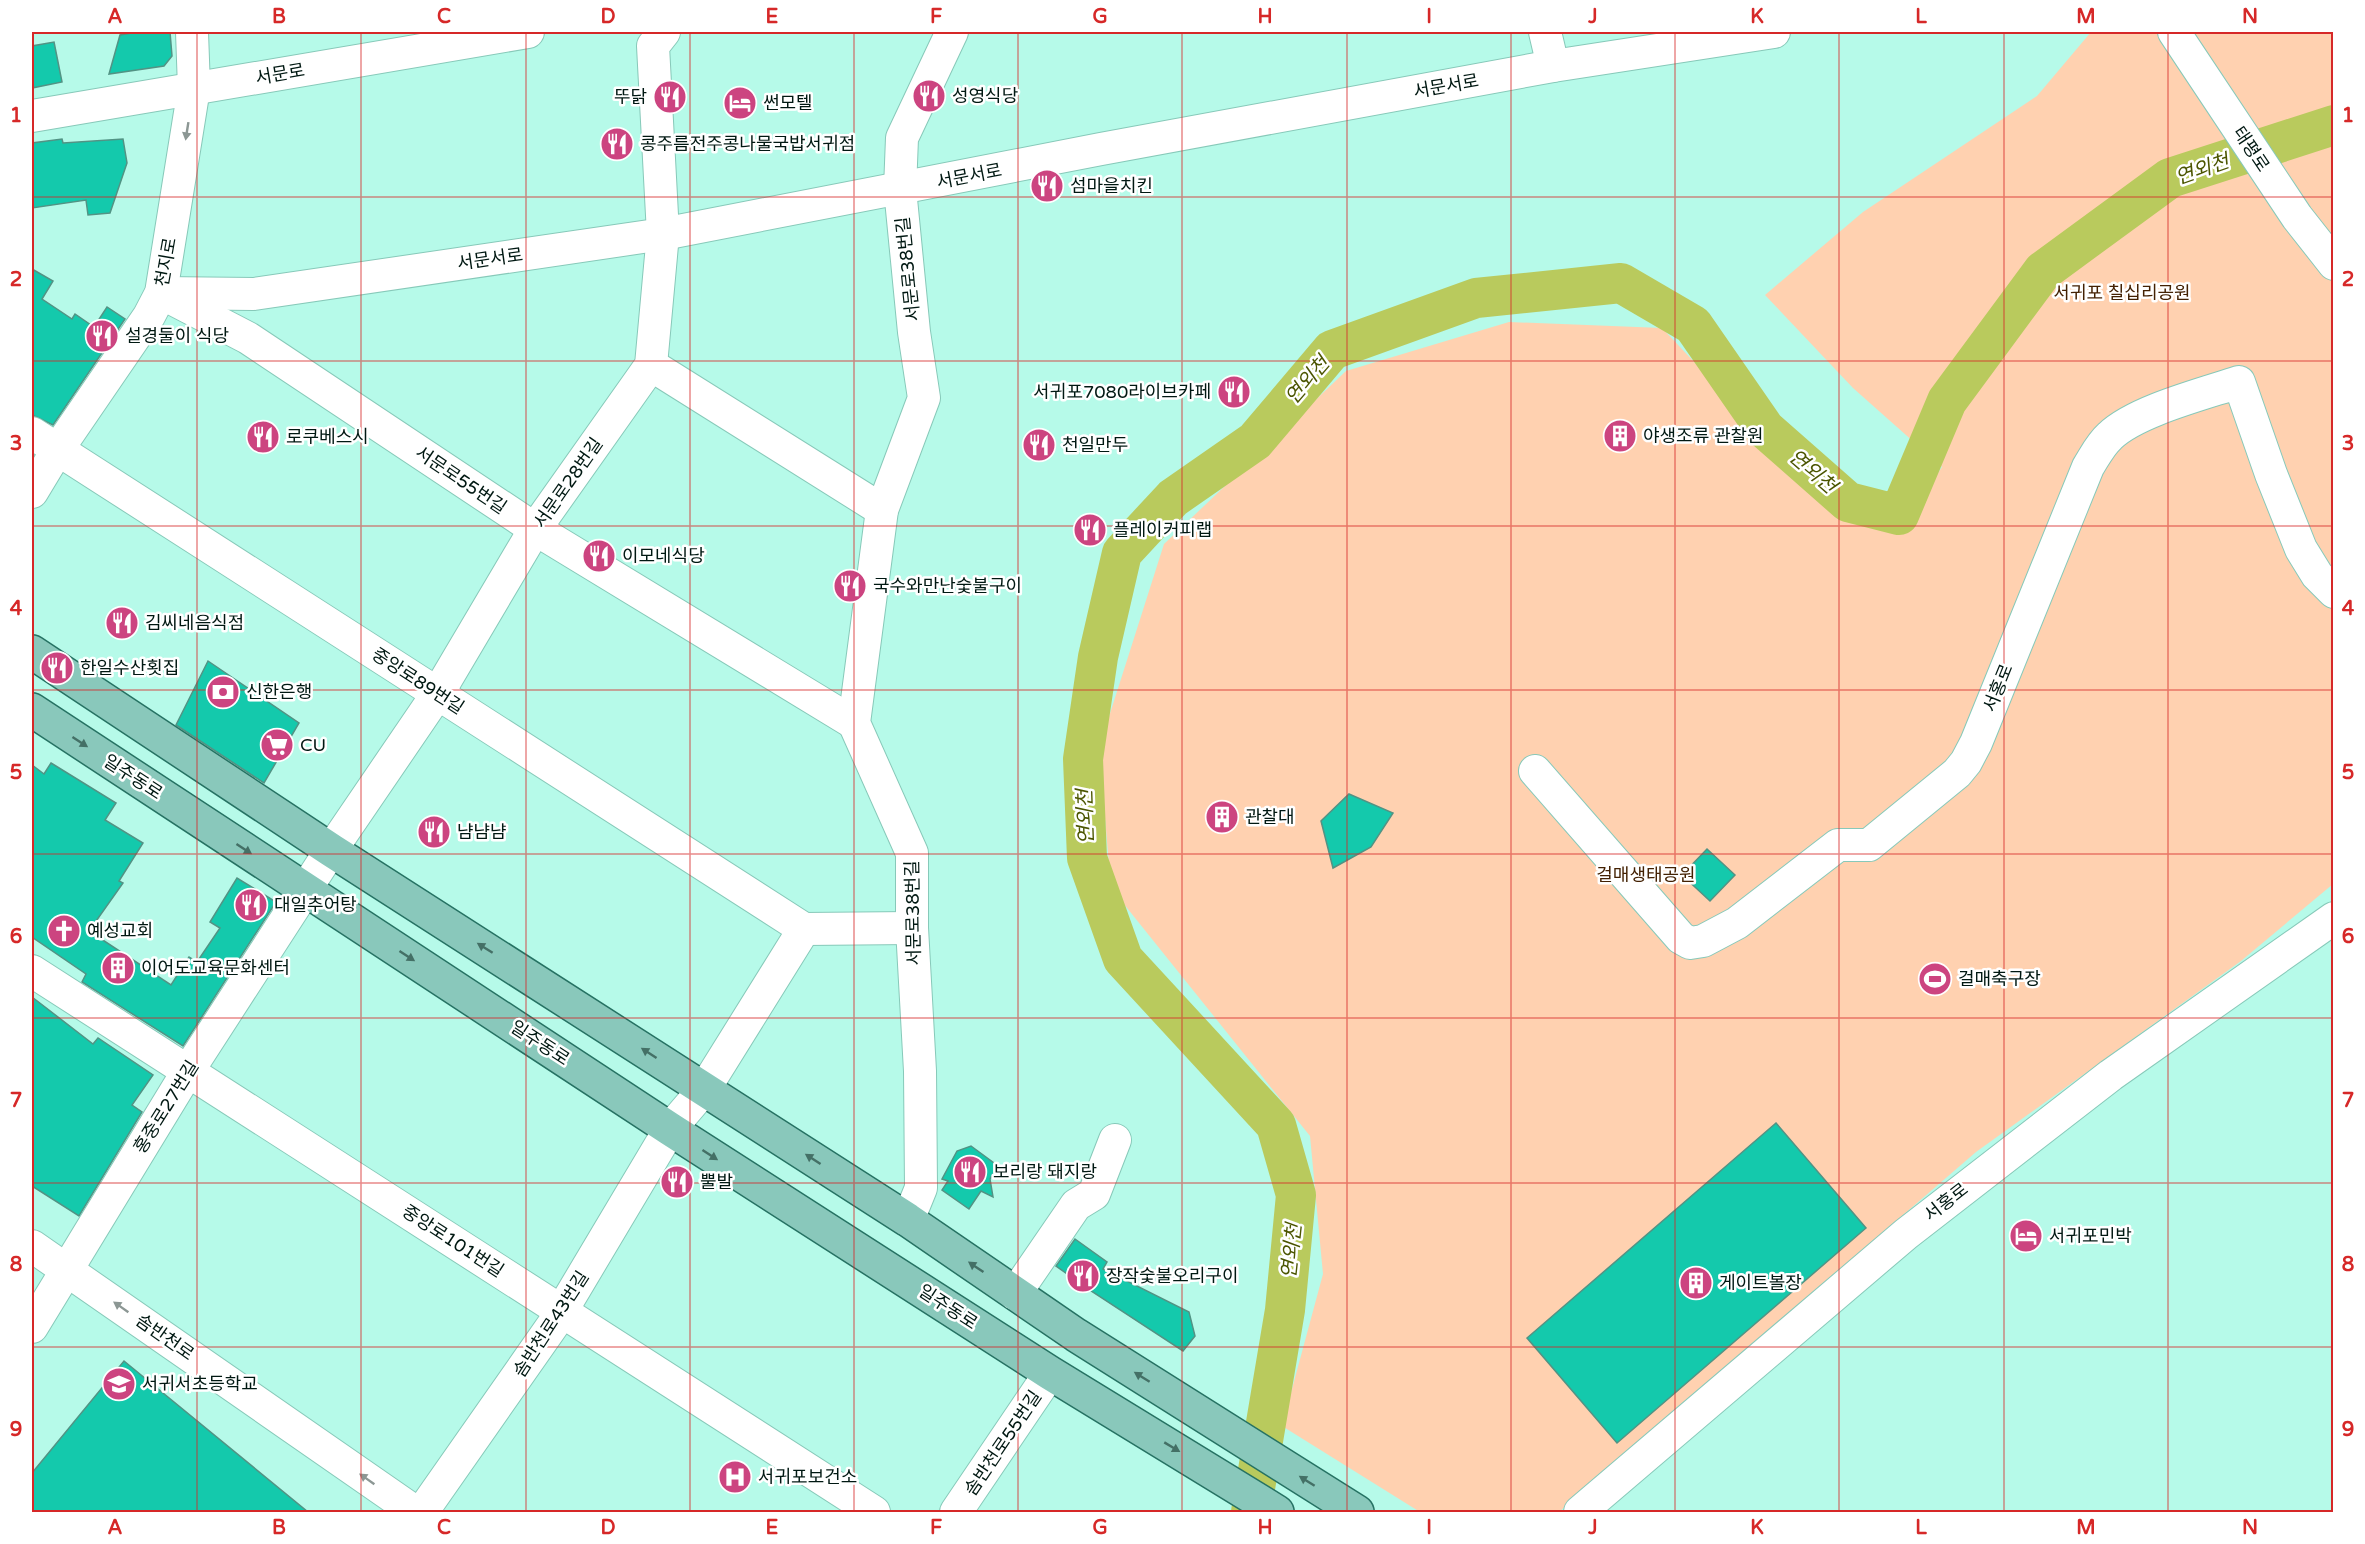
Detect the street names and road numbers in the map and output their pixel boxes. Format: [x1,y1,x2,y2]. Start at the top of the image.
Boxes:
street label: 서문로 [254,59,306,89]
street label: 서문서로 [1411,69,1481,103]
street label: 태평로 [2228,122,2274,176]
street label: 서문서로 [934,159,1004,193]
street label: 서문로38번길 [892,215,924,323]
street label: 천지로 [151,236,181,288]
street label: 서문서로 [456,243,524,275]
street label: 서문로28번길 [529,434,607,532]
street label: 서문로55번길 [411,441,511,519]
street label: 중앙로89번길 [368,643,468,719]
street label: 서홍로 [1978,661,2018,715]
street label: 일주동로 [99,750,167,804]
street label: 서문로38번길 [901,860,925,966]
street label: 일주동로 [506,1016,574,1070]
street label: 홍중로27번길 [129,1056,203,1158]
street label: 서홍로 [1920,1178,1972,1226]
street label: 중앙로101번길 [398,1200,508,1282]
street label: 솜반천로43번길 [509,1267,593,1381]
street label: 일주동로 [914,1280,982,1334]
street label: 솜반천로 [132,1309,198,1365]
street label: 솜반천로55번길 [960,1386,1046,1500]

